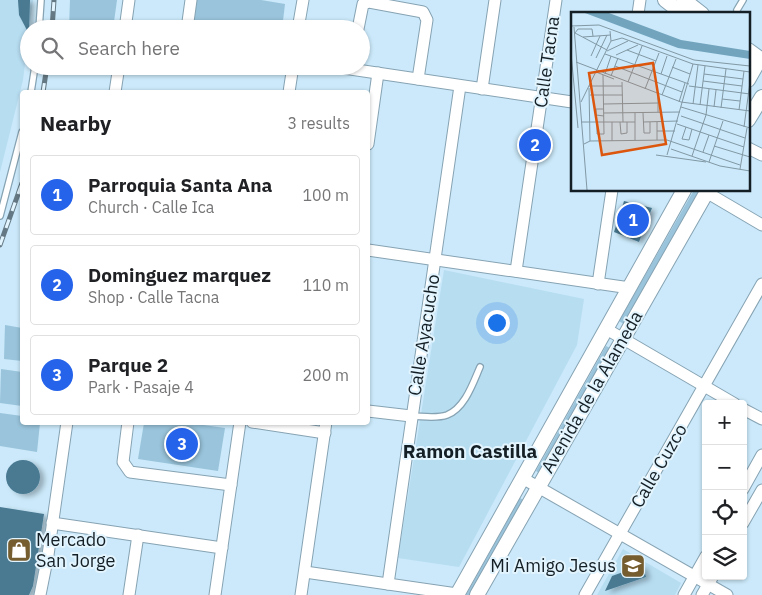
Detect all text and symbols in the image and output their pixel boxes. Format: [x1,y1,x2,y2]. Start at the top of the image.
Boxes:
inset map [571,12,750,191]
street label: Calle Tacna [529,14,564,109]
search box [20,20,370,75]
icon: search [38,34,66,62]
text: Search here [78,36,180,60]
text: Nearby [40,109,111,137]
text: 3 results [287,113,350,133]
pin: 2 [519,126,551,164]
text: Parroquia Santa Ana [88,173,272,197]
text: 1 [52,185,62,205]
text: 100 m [302,185,349,205]
text: Church · Calle Ica [88,197,214,217]
pin: 1 [617,201,649,239]
text: Dominguez marquez [88,263,271,287]
street label: Calle Ayacucho [403,272,444,397]
text: 2 [52,275,62,295]
text: 110 m [302,275,349,295]
text: Shop · Calle Tacna [88,287,219,307]
street label: Avenida de la Alameda [536,306,648,477]
your location [484,310,510,336]
text: Parque 2 [88,353,168,377]
text: 3 [52,365,62,385]
text: 200 m [302,365,349,385]
text: Park · Pasaje 4 [88,377,194,397]
map controls [702,400,747,580]
button: + [702,400,747,445]
street label: Calle Cuzco [625,420,692,512]
pin: 3 [166,425,198,463]
district label: Ramon Castilla [403,439,537,463]
button: − [702,445,747,490]
button: locate [702,490,747,535]
place label: Mercado San Jorge [36,528,115,572]
button: layers [702,535,747,580]
shop icon: Mercado San Jorge [6,537,32,563]
school or university icon: Mi Amigo Jesus [620,553,646,579]
place label: Mi Amigo Jesus [490,554,616,577]

